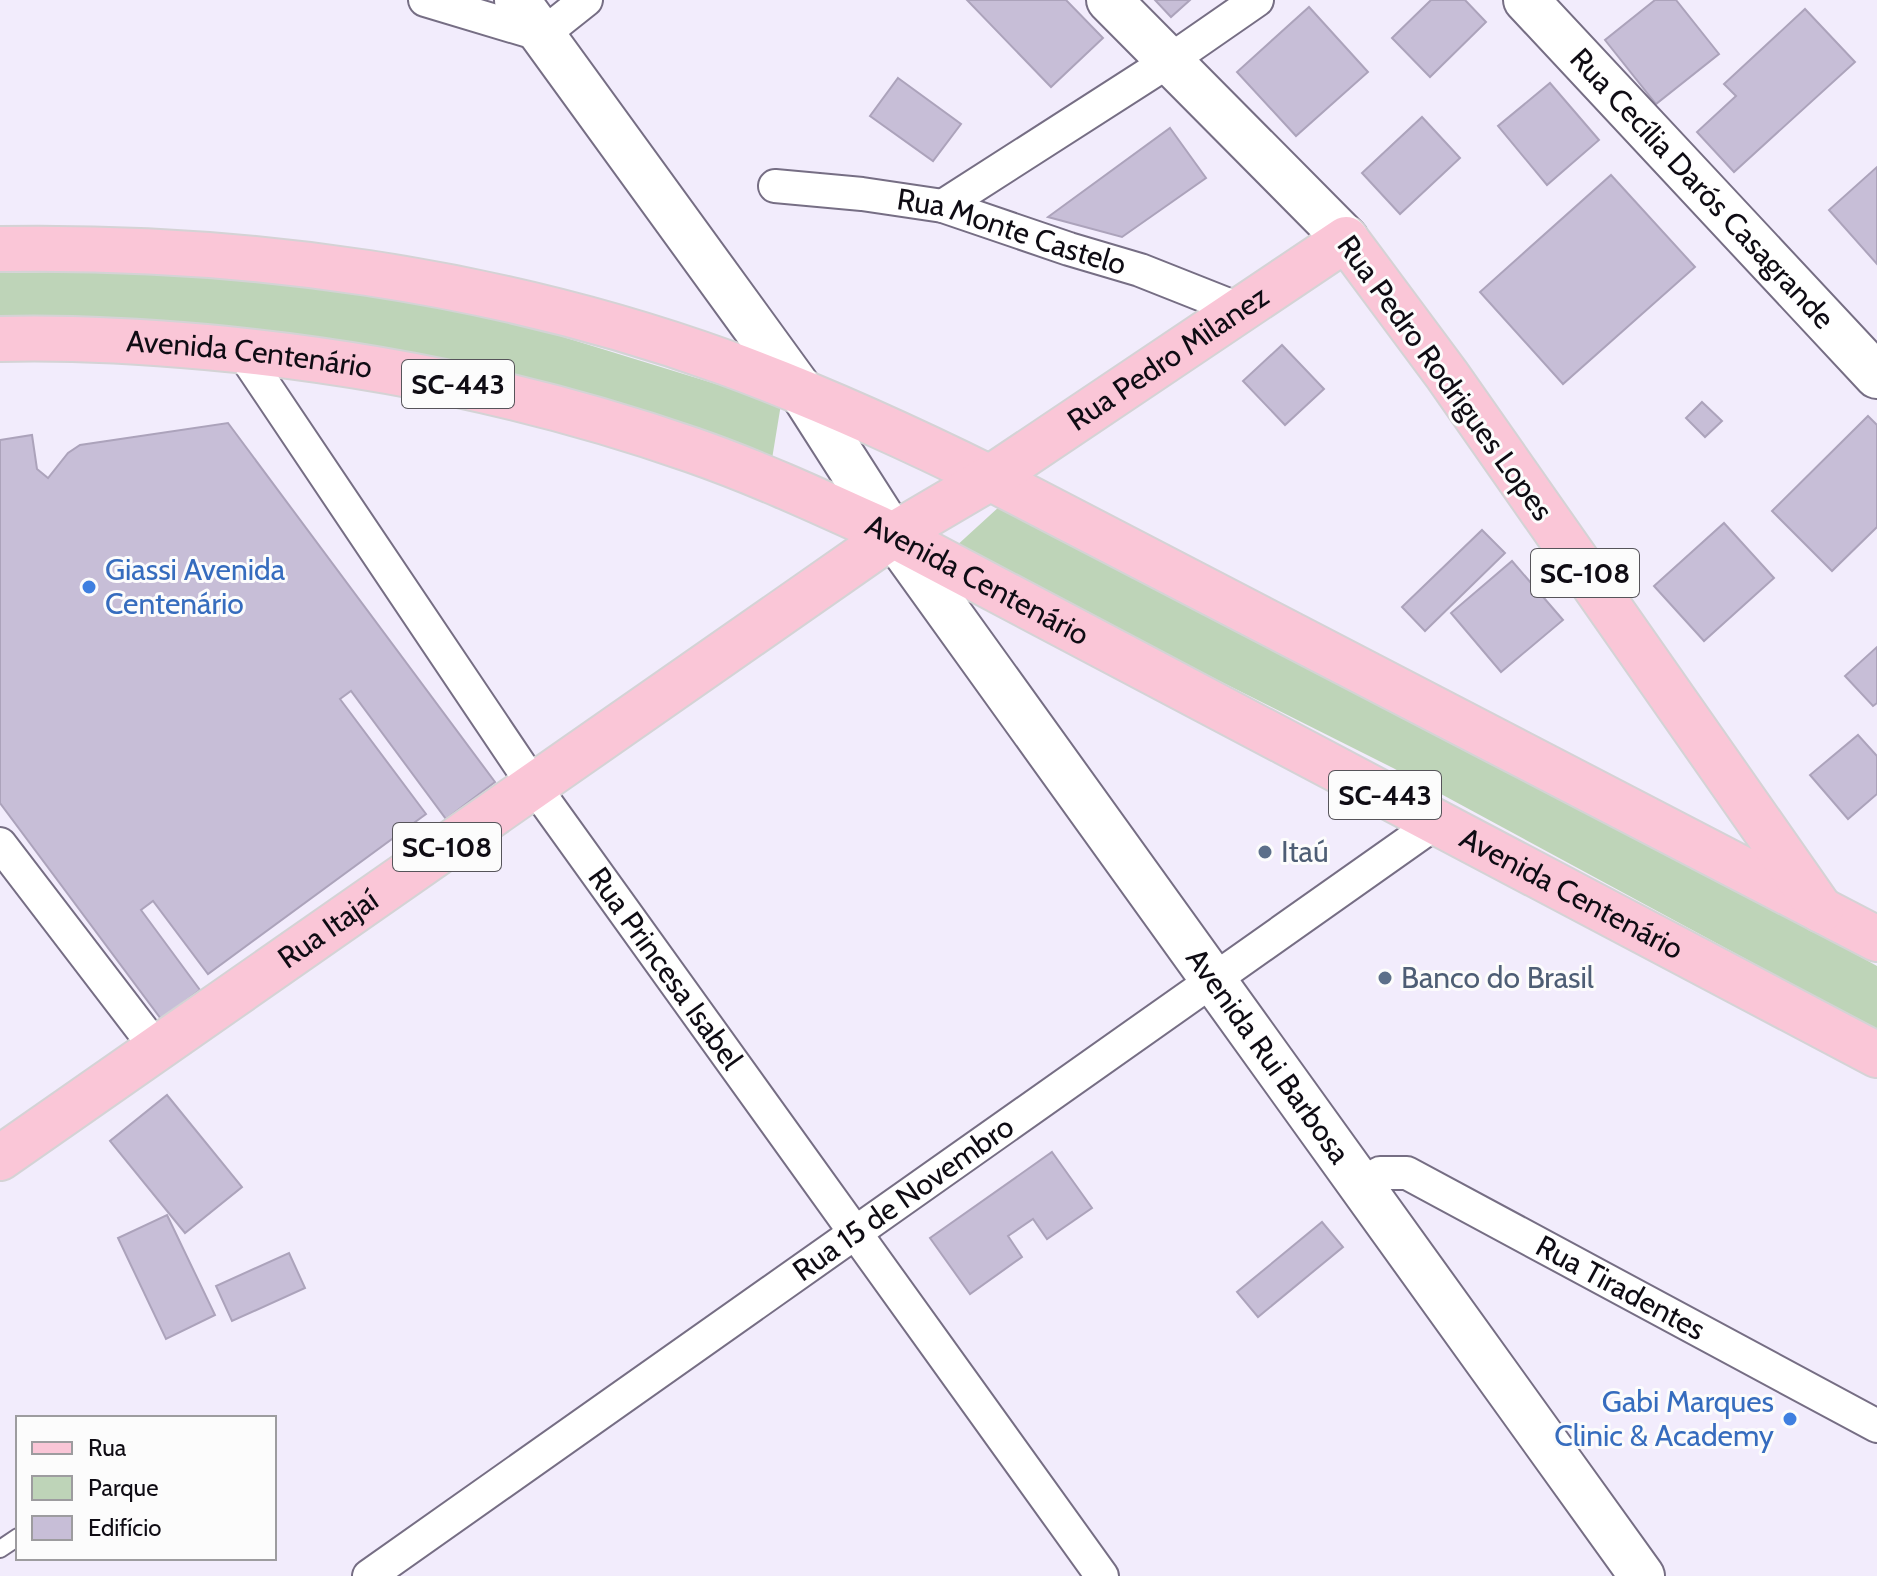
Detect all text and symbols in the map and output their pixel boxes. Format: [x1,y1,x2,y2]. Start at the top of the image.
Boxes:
street label: Rua Cecília Darós Casagrande [1562,40,1842,336]
street label: Rua Monte Castelo [895,180,1131,283]
street label: Rua Pedro Rodrigues Lopes [1330,228,1561,527]
street label: Rua Pedro Milanez [1060,277,1275,439]
street label: Avenida Centenário [125,322,375,386]
road number: SC-443 [402,360,514,408]
street label: Avenida Centenário [860,506,1096,653]
road number: SC-108 [1531,549,1639,597]
place label: Giassi Avenida Centenário [105,551,286,622]
marker: Giassi Avenida Centenário [80,578,98,596]
road number: SC-443 [1329,771,1441,819]
street label: Avenida Centenário [1454,819,1690,967]
road number: SC-108 [393,823,501,871]
place label: Itaú [1281,833,1329,870]
marker: Itaú [1256,843,1274,861]
street label: Rua Princesa Isabel [581,860,751,1076]
street label: Rua Itajaí [271,881,385,976]
street label: Avenida Rui Barbosa [1178,941,1359,1171]
place label: Banco do Brasil [1401,959,1594,996]
marker: Banco do Brasil [1376,969,1394,987]
street label: Rua 15 de Novembro [785,1108,1021,1289]
street label: Rua Tiradentes [1530,1227,1712,1348]
place label: Gabi Marques Clinic & Academy [1554,1383,1774,1454]
marker: Gabi Marques Clinic & Academy [1781,1410,1799,1428]
legend [16,1416,276,1560]
text: Rua [88,1433,127,1462]
text: Parque [88,1473,158,1502]
text: Edifício [88,1513,162,1542]

